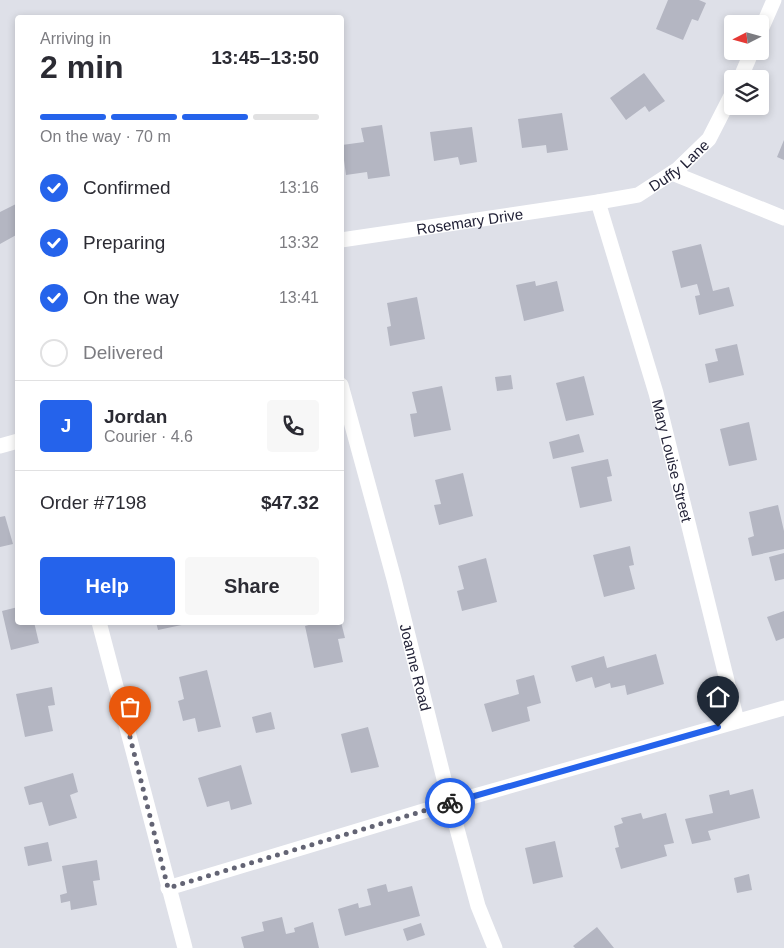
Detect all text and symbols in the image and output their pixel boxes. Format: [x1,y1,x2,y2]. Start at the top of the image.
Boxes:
north arrow [724,15,769,60]
map controls [724,15,769,115]
text: Arriving in [40,30,111,47]
text: 13:45–13:50 [211,47,319,68]
text: 2 min [40,49,124,85]
button: layers [724,70,769,115]
text: On the way · 70 m [40,128,171,145]
street label: Duffy Lane [645,136,712,194]
icon: check [40,174,68,202]
text: Confirmed [83,177,171,198]
text: 13:16 [279,179,319,196]
street label: Rosemary Drive [415,205,524,237]
icon: check [40,229,68,257]
text: Preparing [83,232,165,253]
text: 13:32 [279,234,319,251]
icon: check [40,284,68,312]
text: On the way [83,287,179,308]
text: 13:41 [279,289,319,306]
text: Delivered [83,342,163,363]
street label: Mary Louise Street [649,397,696,524]
button: phone [267,400,319,452]
text: Jordan [104,406,167,427]
text: J [61,415,71,436]
text: Courier · 4.6 [104,428,193,445]
text: Order #7198 [40,492,147,513]
text: $47.32 [261,492,319,513]
button: Help [40,557,175,615]
button: Share [185,557,319,615]
street label: Joanne Road [397,622,435,713]
pin [697,676,739,727]
icon: home [704,683,732,711]
pin [109,686,151,737]
icon: bag [116,693,144,721]
courier [425,778,475,828]
icon: bike [436,789,464,817]

